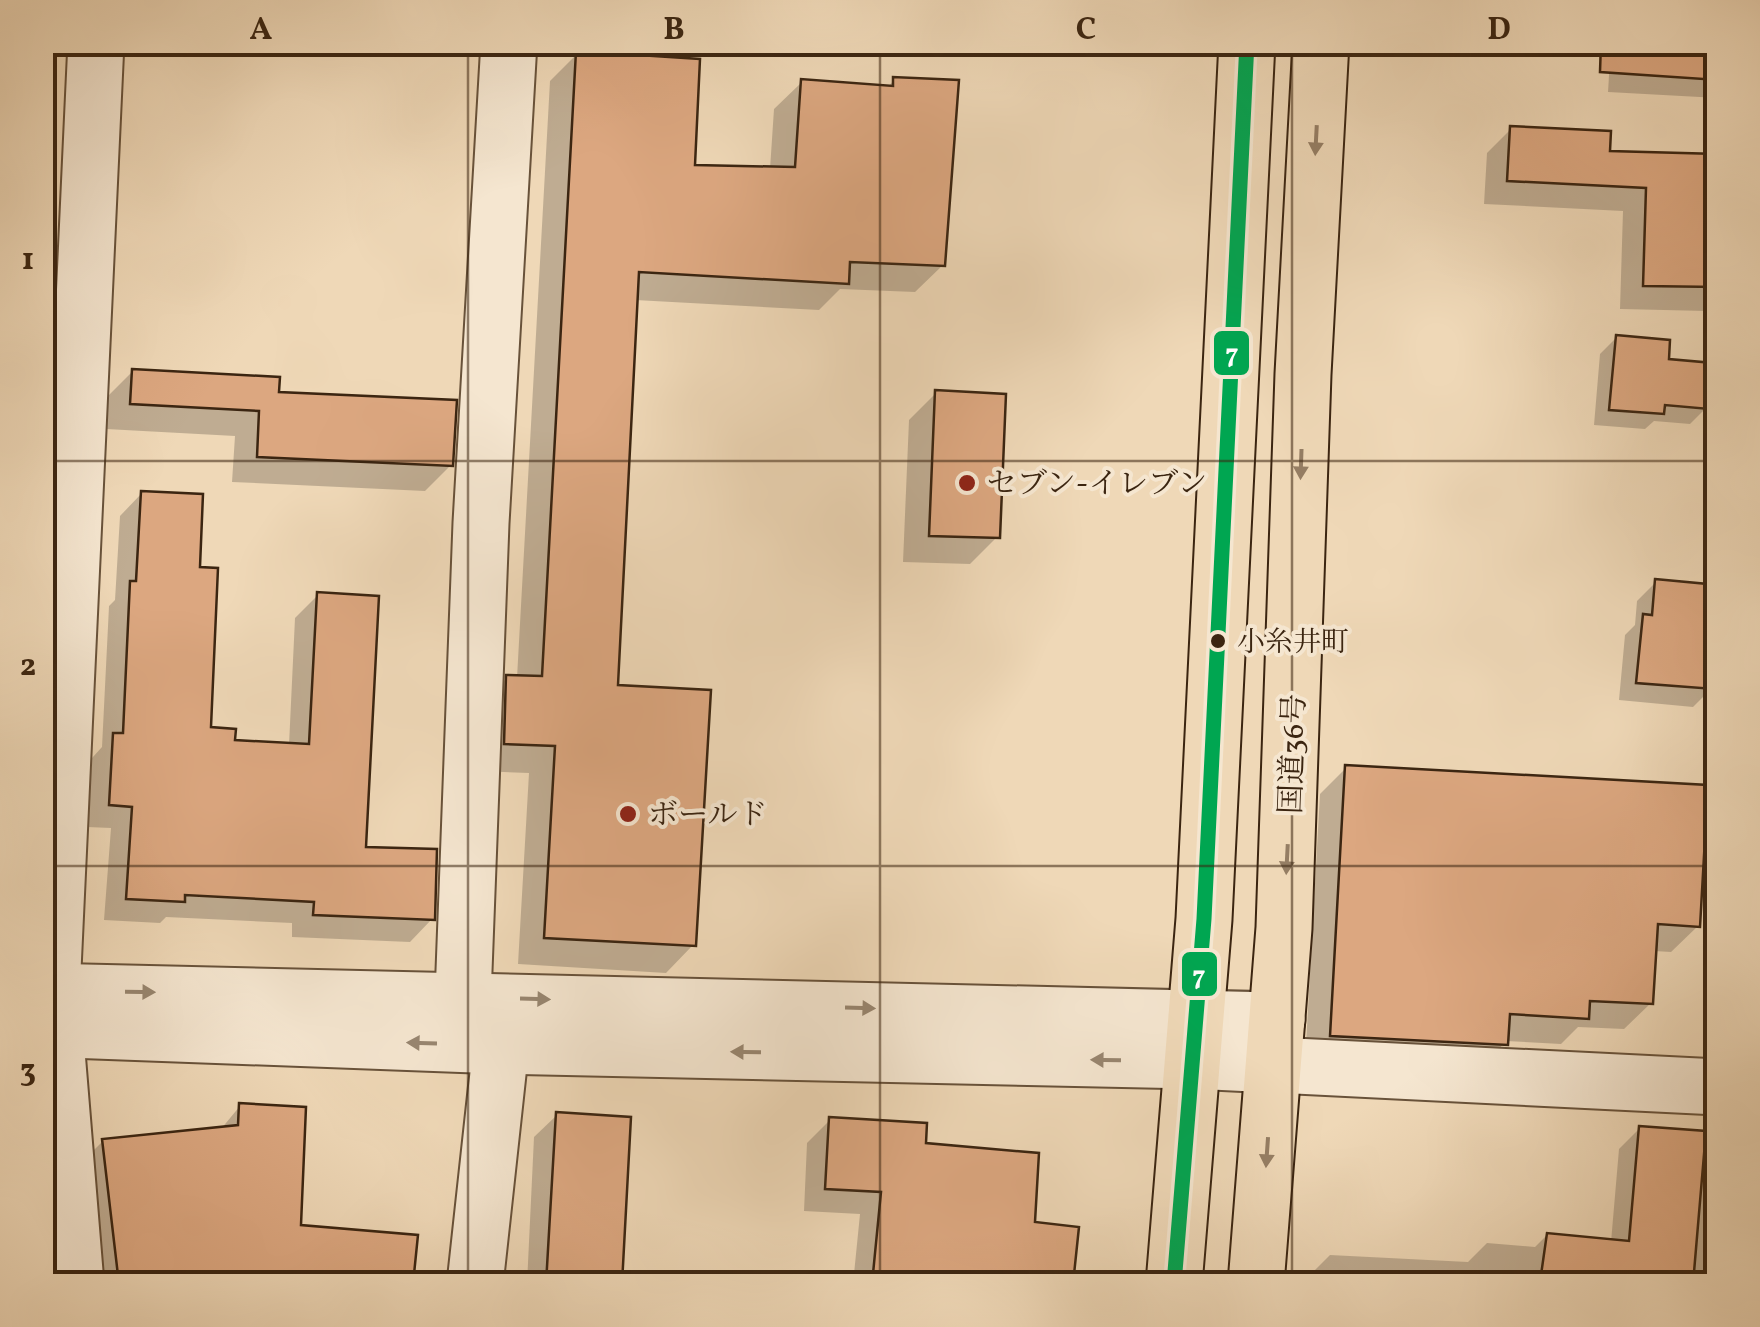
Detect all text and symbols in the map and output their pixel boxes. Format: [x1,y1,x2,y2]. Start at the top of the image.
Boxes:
text: A [250,9,273,53]
text: B [663,9,685,53]
text: C [1076,9,1096,53]
text: D [1487,9,1511,53]
one-way arrow [1307,124,1323,156]
text: 1 [22,239,34,283]
line badge: 7 [1212,329,1251,377]
text: 7 [1225,335,1239,374]
one-way arrow [1292,449,1308,481]
place label: セブン-イレブン [987,464,1207,506]
marker: セブン-イレブン [956,472,978,494]
place label: 小糸井町 [1237,624,1349,663]
marker: 小糸井町 [1208,631,1228,651]
text: 2 [20,645,36,689]
street label: 国道36号 [1271,693,1317,815]
place label: ボールド [648,795,767,837]
marker: ボールド [617,803,639,825]
one-way arrow [1279,844,1295,876]
line badge: 7 [1180,950,1219,998]
text: 7 [1192,957,1206,996]
one-way arrow [124,985,156,1001]
one-way arrow [519,992,551,1008]
one-way arrow [844,1001,876,1017]
one-way arrow [405,1035,437,1051]
one-way arrow [730,1043,762,1059]
text: 3 [20,1051,36,1095]
one-way arrow [1090,1052,1122,1068]
one-way arrow [1259,1137,1275,1168]

